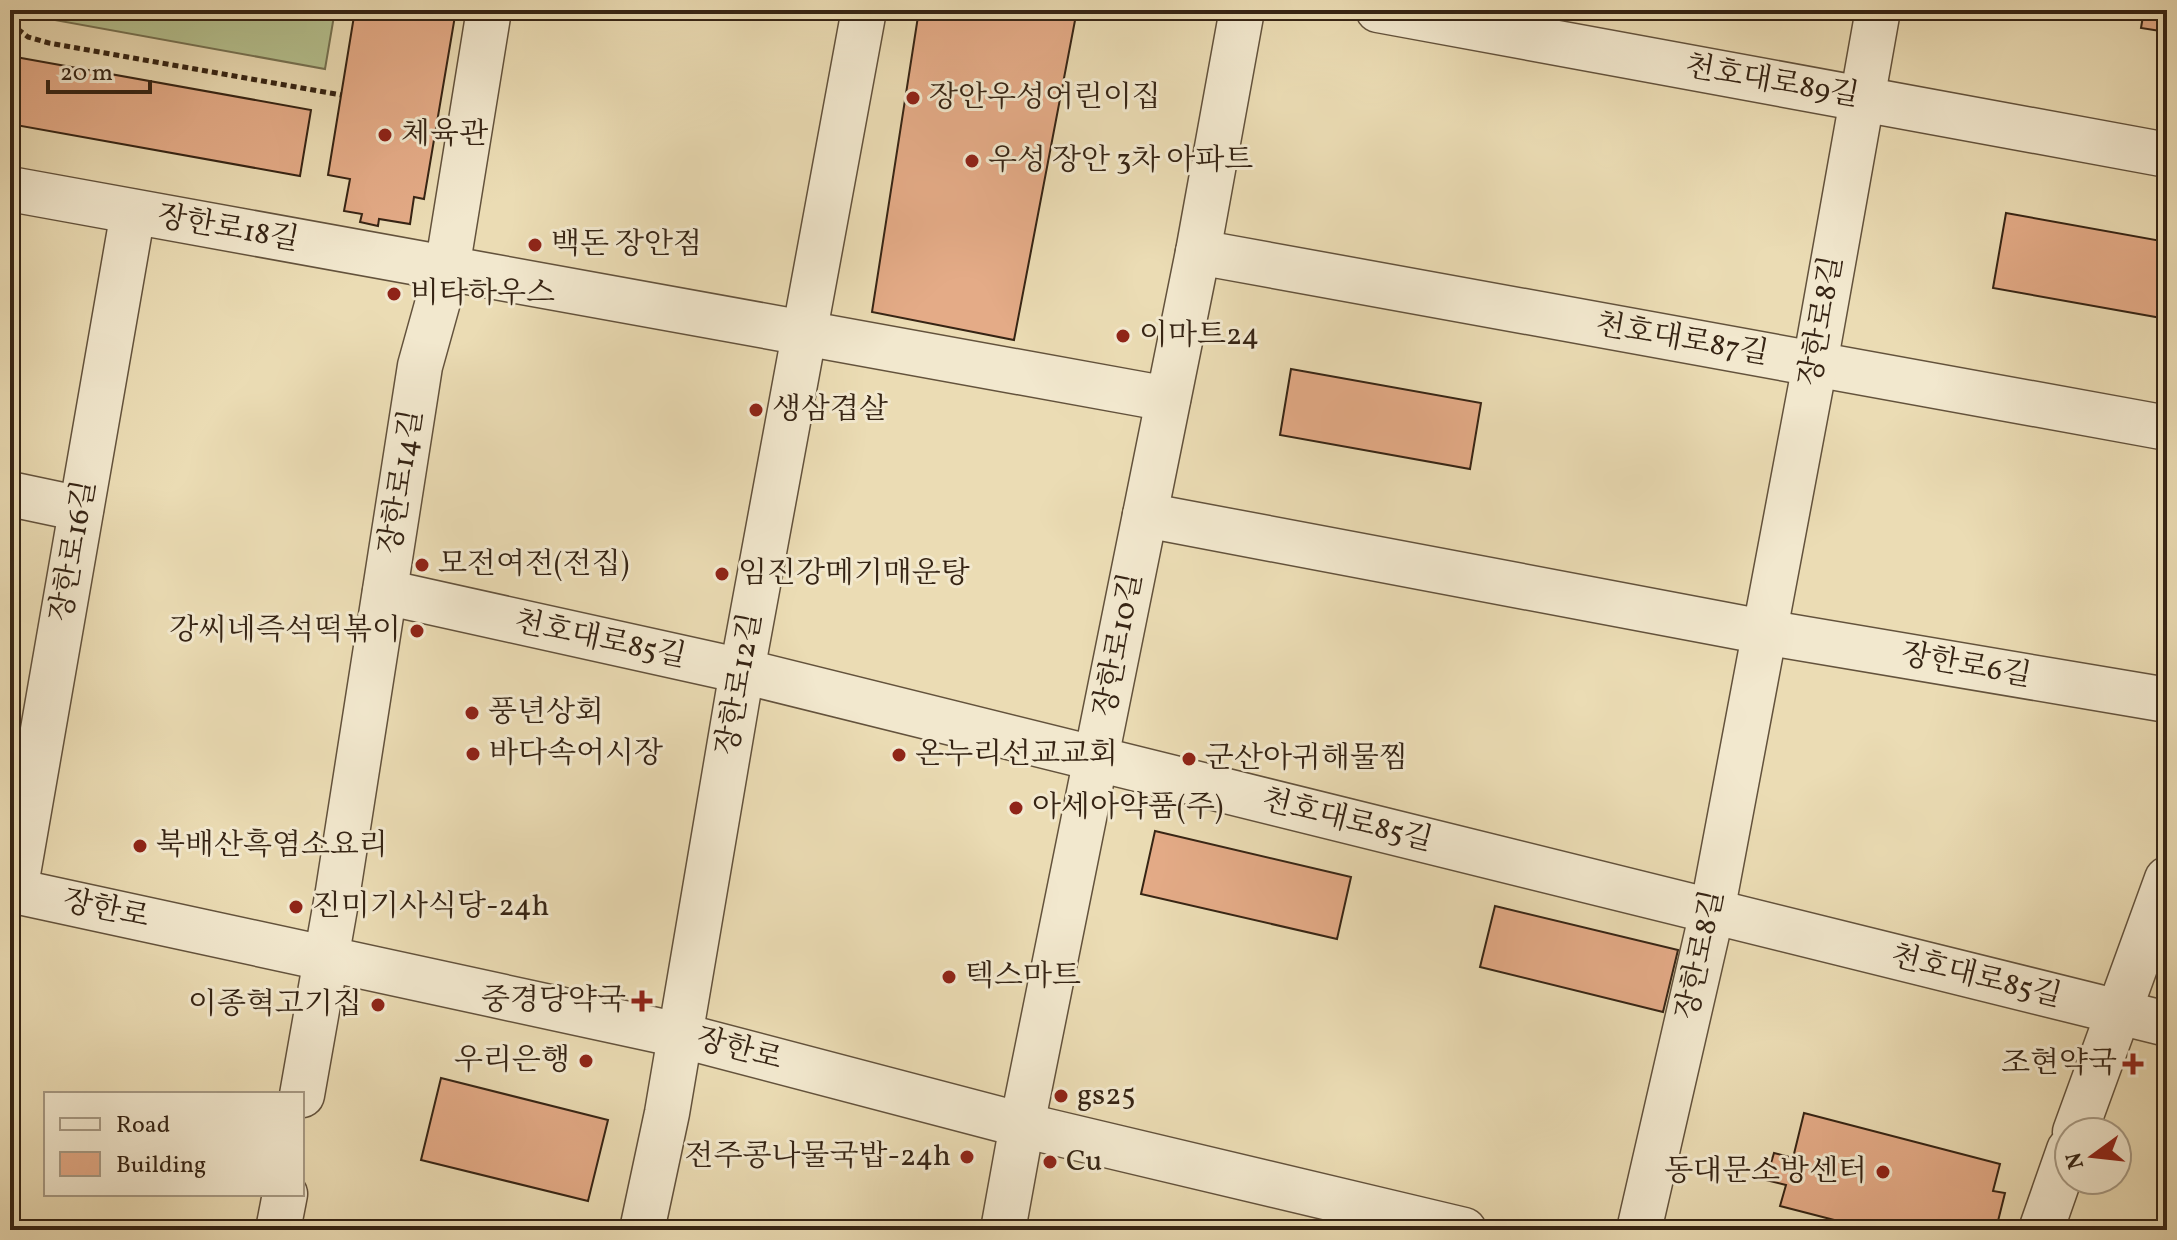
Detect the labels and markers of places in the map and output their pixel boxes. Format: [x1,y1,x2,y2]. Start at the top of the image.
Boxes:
place label: 장안우성어린이집 [929,77,1161,119]
marker: 장안우성어린이집 [904,89,922,107]
place label: 체육관 [401,114,489,156]
marker: 체육관 [376,126,394,144]
place label: 우성 장안 3차 아파트 [988,140,1253,182]
marker: 우성 장안 3차 아파트 [963,152,981,170]
place label: 백돈 장안점 [551,224,702,266]
marker: 백돈 장안점 [526,236,544,254]
place label: 비타하우스 [410,273,555,315]
marker: 비타하우스 [385,285,403,303]
place label: 이마트24 [1139,315,1259,357]
marker: 이마트24 [1114,327,1132,345]
place label: 생삼겹살 [772,389,888,431]
marker: 생삼겹살 [747,401,765,419]
place label: 모전여전(전집) [438,544,629,586]
place label: 임진강메기매운탕 [738,553,970,595]
marker: 모전여전(전집) [413,556,431,574]
marker: 임진강메기매운탕 [713,565,731,583]
place label: 강씨네즉석떡볶이 [169,610,401,652]
marker: 강씨네즉석떡볶이 [408,622,426,640]
place label: 풍년상회 [488,692,604,734]
marker: 풍년상회 [463,704,481,722]
place label: 바다속어시장 [489,733,663,775]
place label: 온누리선교교회 [915,734,1118,776]
place label: 군산아귀해물찜 [1205,738,1408,780]
marker: 바다속어시장 [464,745,482,763]
marker: 온누리선교교회 [890,746,908,764]
marker: 군산아귀해물찜 [1180,750,1198,768]
place label: 아세아약품(주) [1032,787,1223,829]
marker: 아세아약품(주) [1007,799,1025,817]
place label: 북배산흑염소요리 [156,825,388,867]
marker: 북배산흑염소요리 [131,837,149,855]
place label: 진미기사식당-24h [312,886,549,928]
marker: 진미기사식당-24h [287,898,305,916]
place label: 텍스마트 [965,956,1081,998]
marker: 텍스마트 [940,968,958,986]
place label: 중경당약국 [481,980,626,1022]
place label: 이종혁고기집 [188,984,362,1026]
marker: 중경당약국 [633,992,651,1010]
marker: 이종혁고기집 [369,996,387,1014]
place label: 우리은행 [454,1040,570,1082]
place label: 조현약국 [2001,1043,2117,1085]
marker: 우리은행 [577,1052,595,1070]
marker: 조현약국 [2124,1055,2142,1073]
place label: gs25 [1077,1075,1136,1117]
marker: gs25 [1052,1087,1070,1105]
place label: 전주콩나물국밥-24h [685,1136,951,1178]
place label: Cu [1066,1141,1103,1183]
marker: 전주콩나물국밥-24h [958,1148,976,1166]
place label: 동대문소방센터 [1664,1151,1867,1193]
marker: Cu [1041,1153,1059,1171]
marker: 동대문소방센터 [1874,1163,1892,1181]

